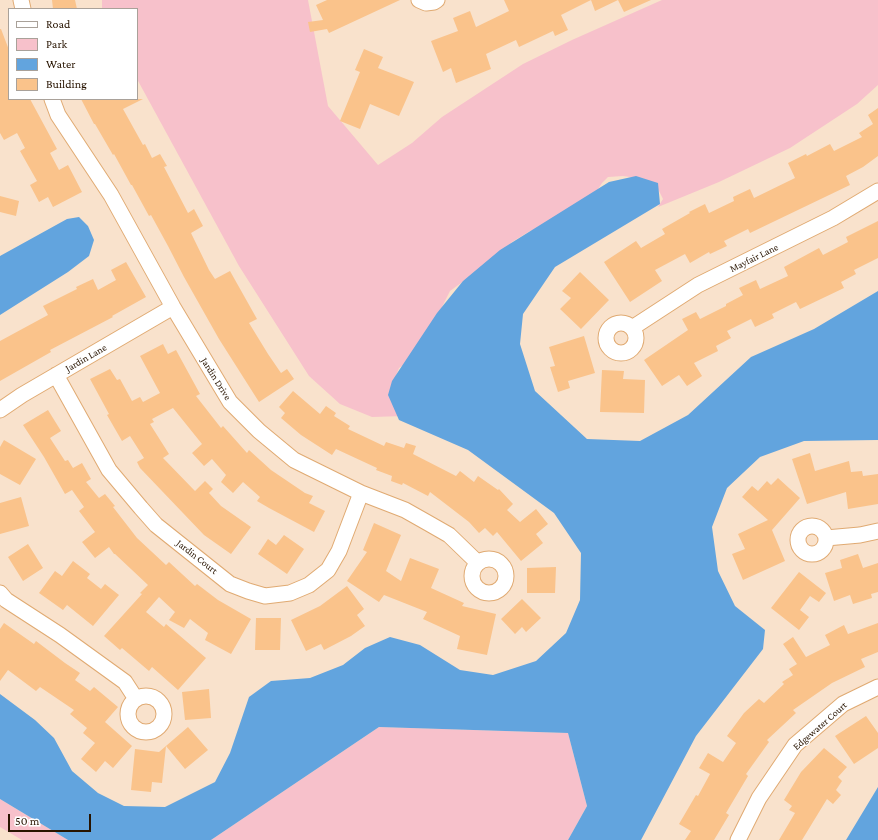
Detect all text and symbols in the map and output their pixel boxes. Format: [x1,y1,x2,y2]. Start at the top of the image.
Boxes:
legend [8,8,138,100]
text: Road [46,17,70,31]
text: Park [46,37,67,51]
text: Water [46,57,75,71]
text: Building [46,77,87,91]
street label: Mayfair Lane [728,241,780,275]
street label: Jardin Lane [63,341,109,375]
street label: Jardin Drive [198,356,234,402]
street label: Jardin Court [174,537,220,577]
street label: Edgewater Court [790,699,850,753]
scale bar [10,806,93,832]
text: 50 m [15,814,39,828]

